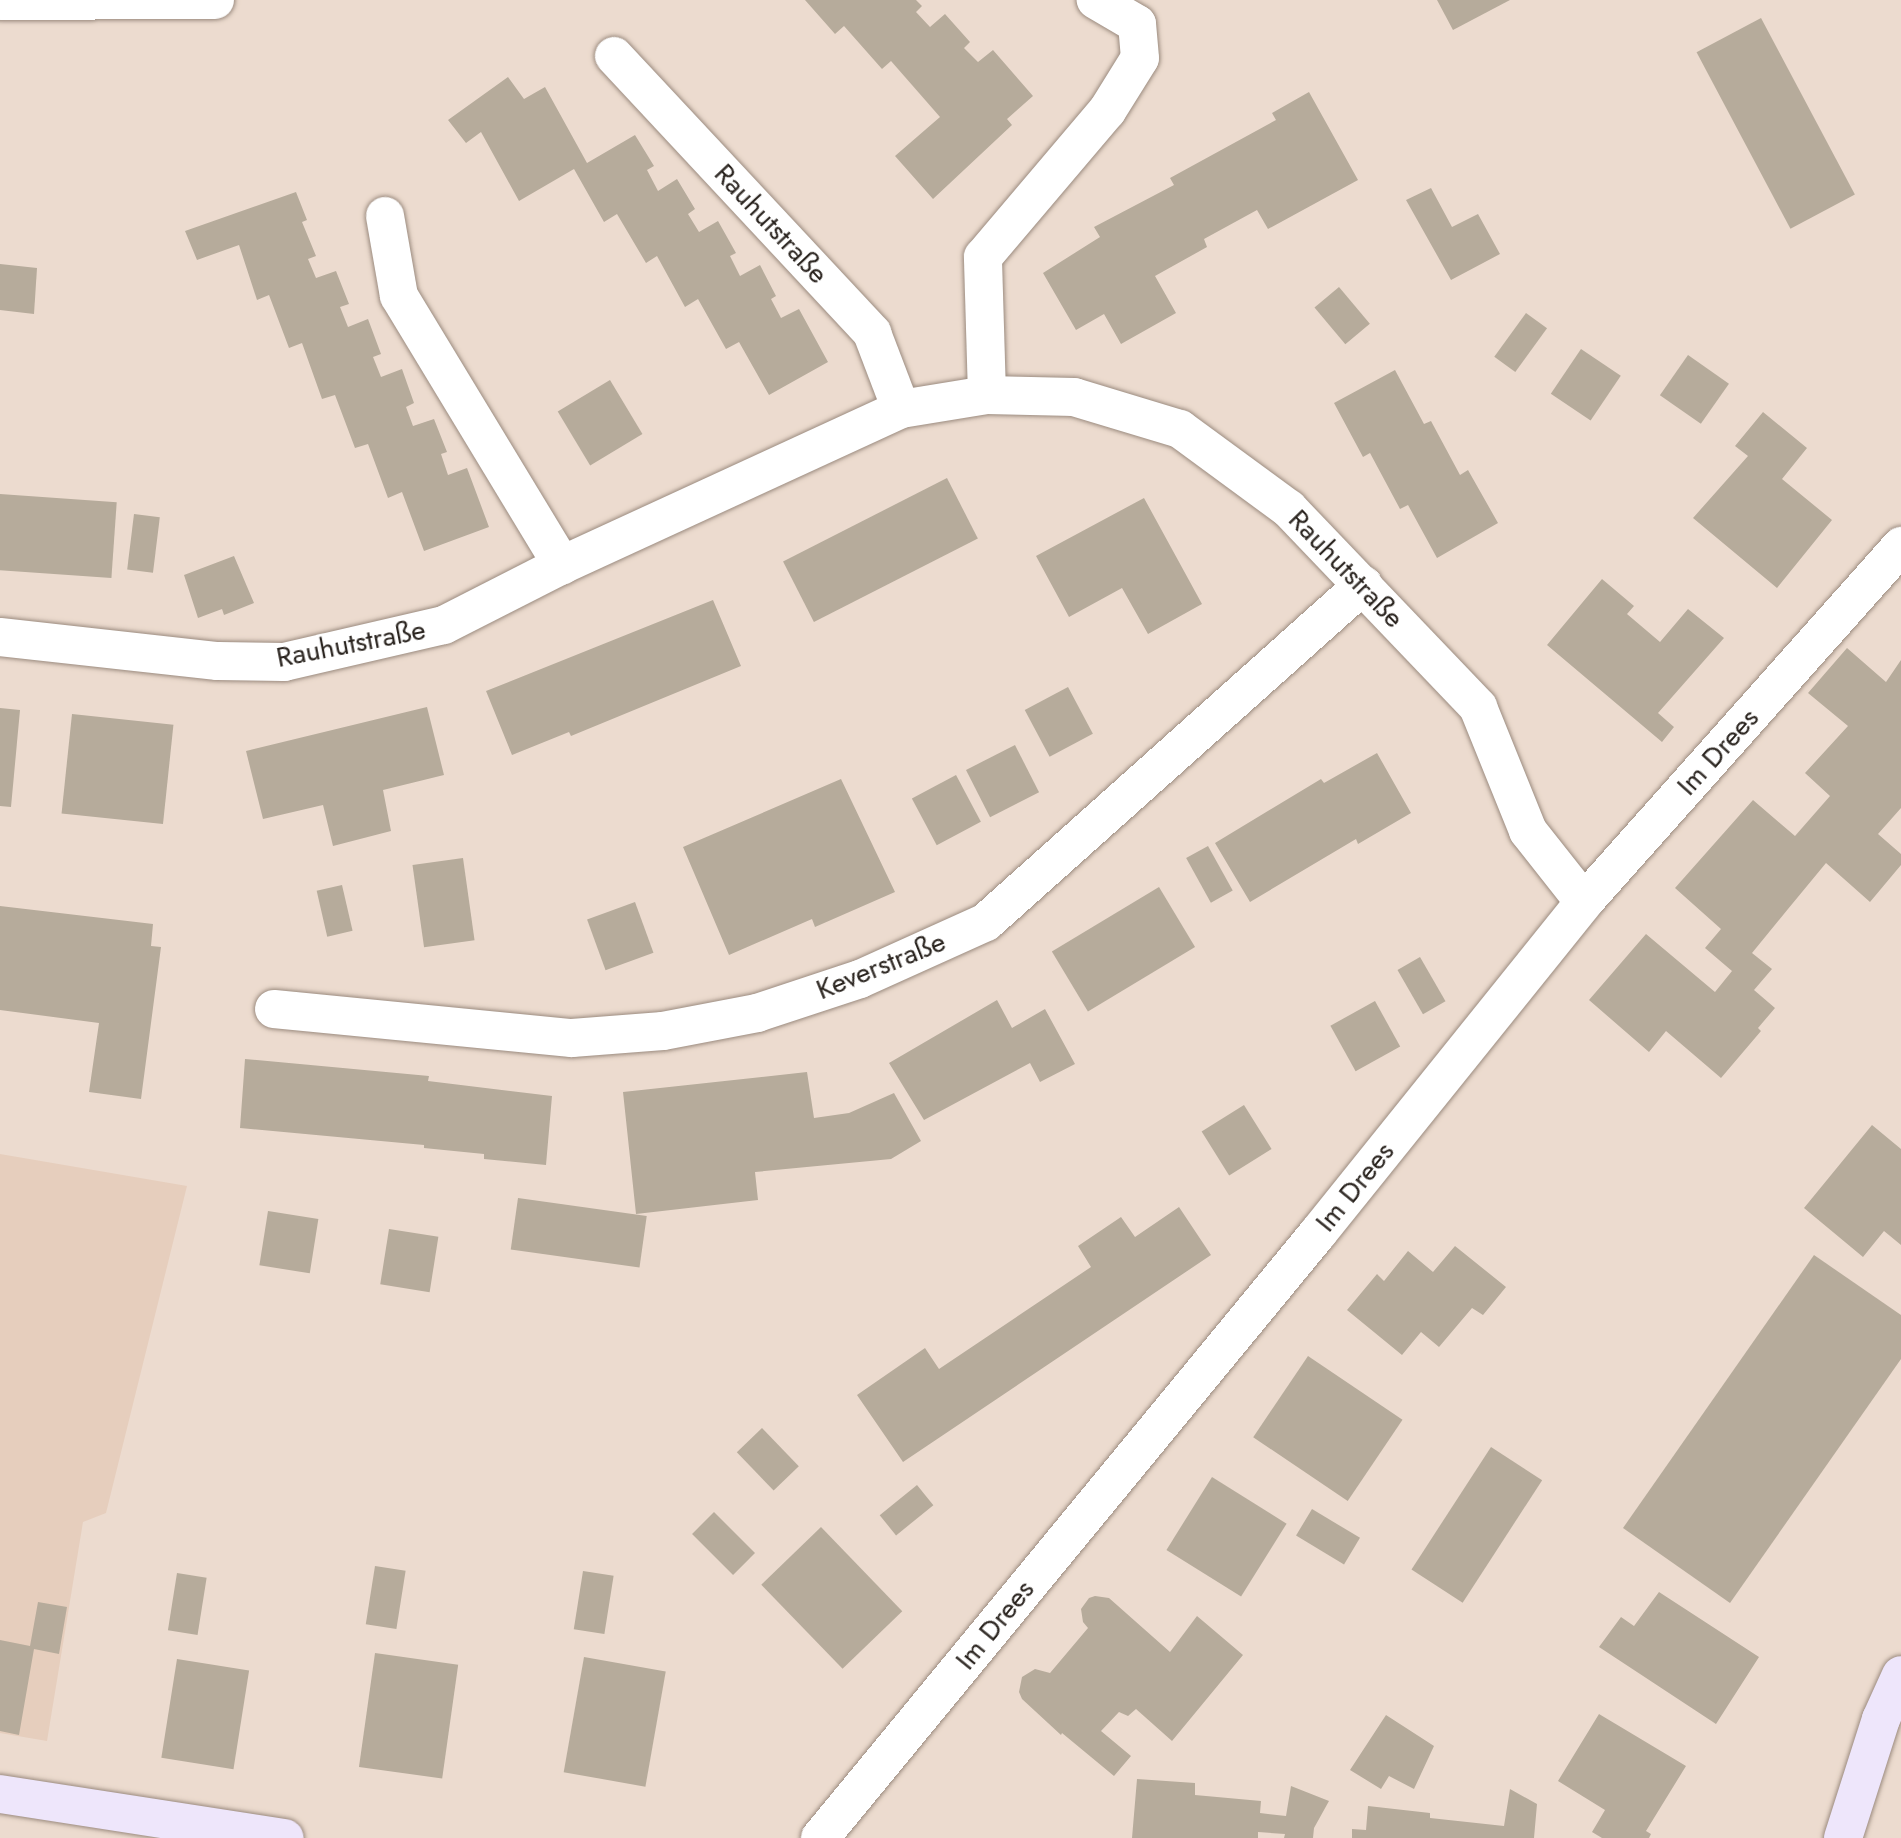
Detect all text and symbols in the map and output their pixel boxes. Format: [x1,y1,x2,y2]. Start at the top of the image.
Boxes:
street label: Rauhutstraße [707,157,835,291]
street label: Rauhutstraße [1281,503,1411,635]
street label: Rauhutstraße [274,613,428,675]
street label: Im Drees [1670,702,1766,802]
street label: Keverstraße [812,925,950,1007]
street label: Im Drees [1309,1135,1401,1239]
street label: Im Drees [949,1573,1041,1677]

